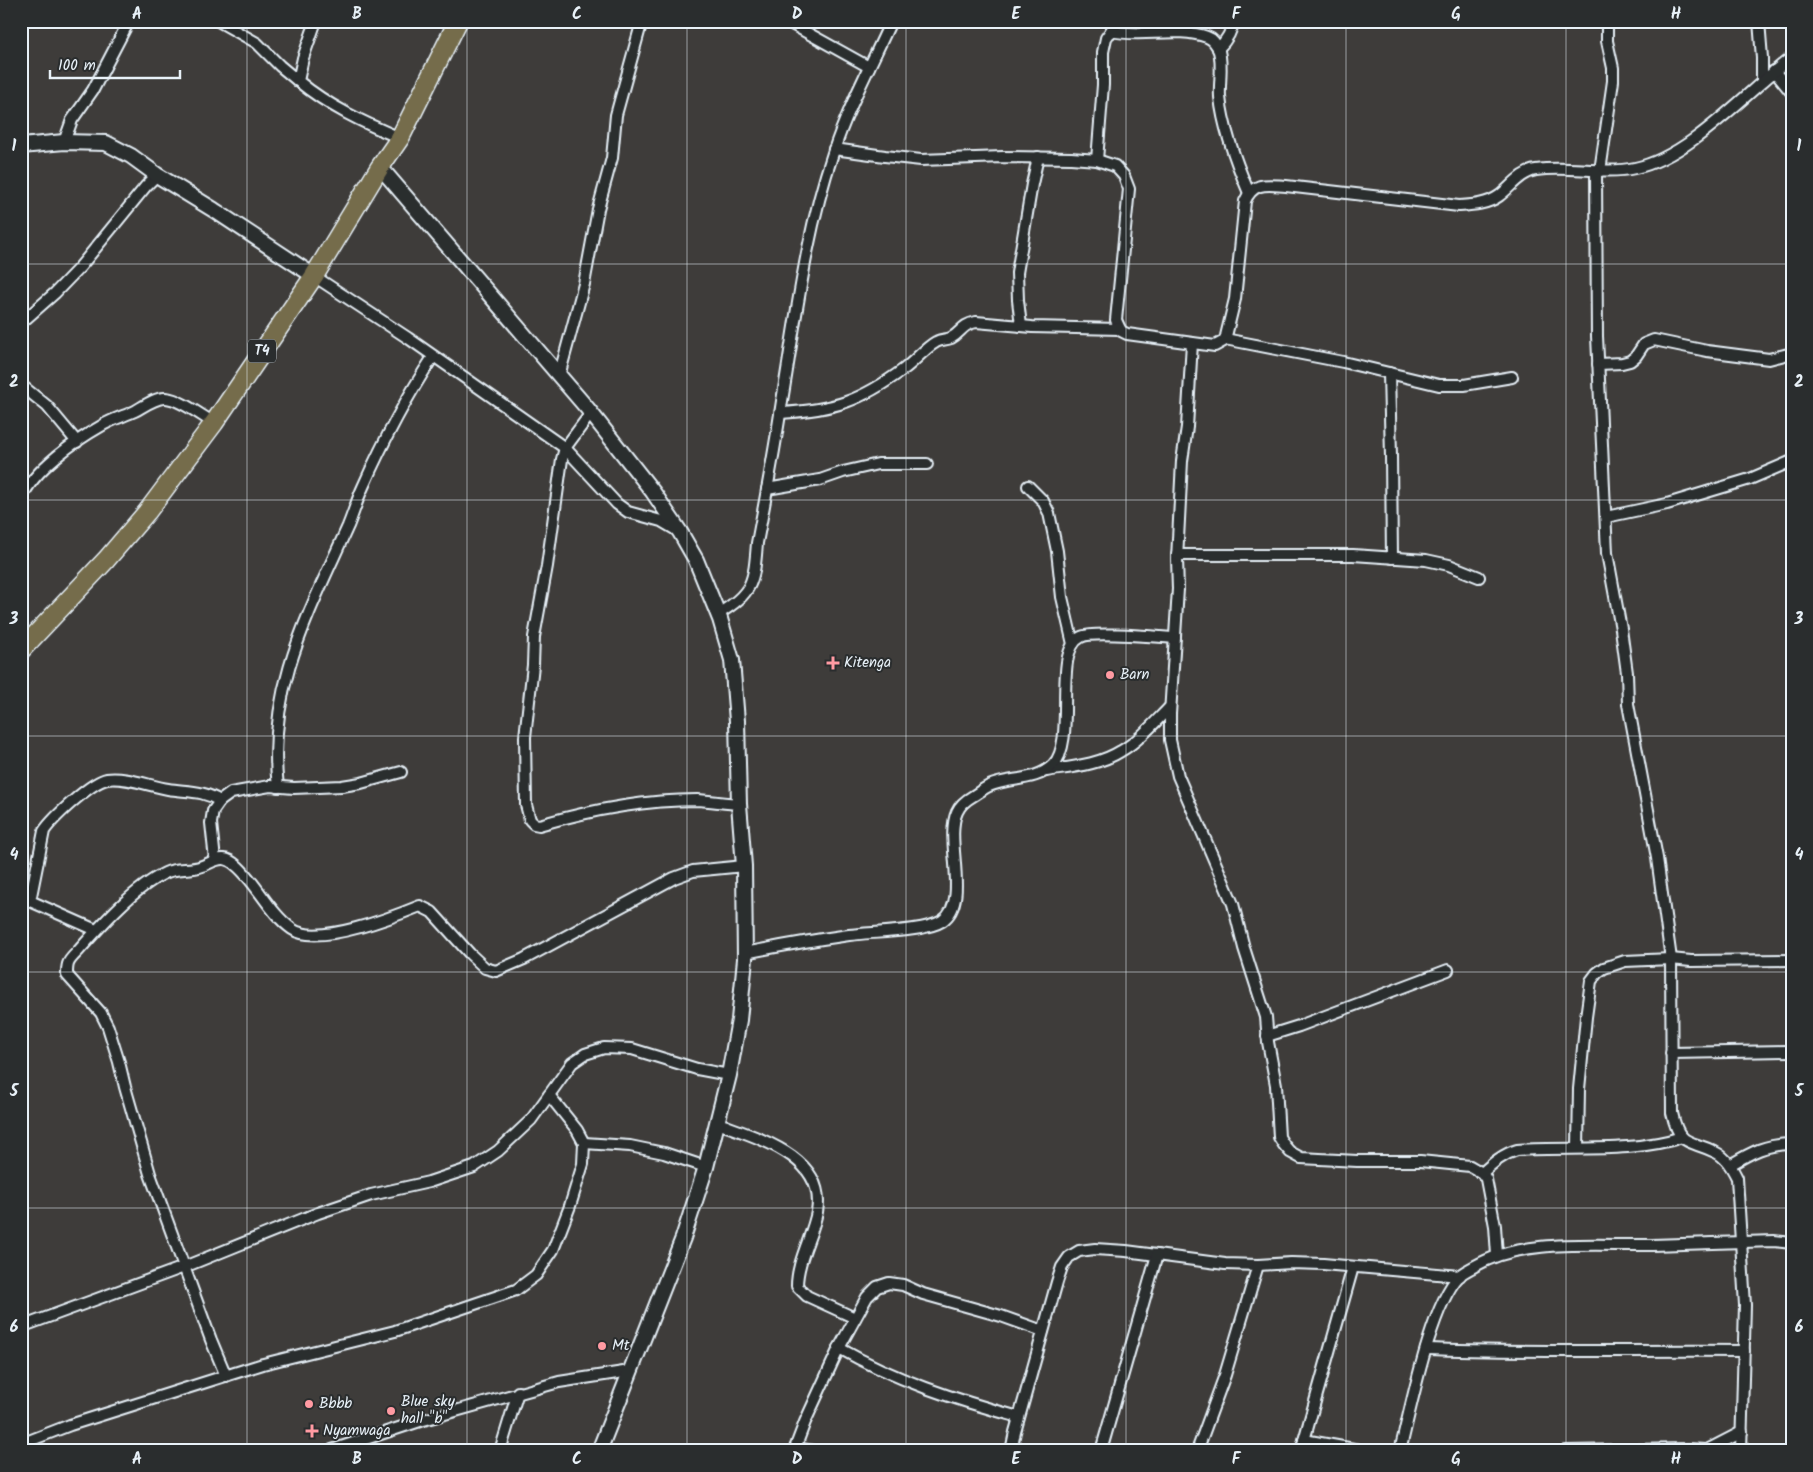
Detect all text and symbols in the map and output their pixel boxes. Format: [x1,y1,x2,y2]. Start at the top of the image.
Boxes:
text: A [132,2,142,27]
text: B [352,2,362,27]
text: C [572,2,582,27]
text: D [792,2,803,27]
text: E [1012,2,1022,27]
text: F [1232,2,1242,27]
text: G [1451,2,1461,27]
text: H [1671,2,1681,27]
scale bar [50,48,180,80]
text: 100 m [58,54,96,78]
text: 1 [12,134,17,159]
text: 1 [1797,134,1802,159]
road number: T4 [248,340,276,362]
text: 2 [9,370,19,395]
text: 2 [1794,370,1804,395]
text: 3 [9,607,19,632]
text: 3 [1794,607,1804,632]
place label: Kitenga [844,651,891,675]
marker: Kitenga [826,656,840,670]
place label: Barn [1120,663,1150,687]
marker: Barn [1104,669,1116,681]
text: 4 [10,843,19,868]
text: 4 [1795,843,1804,868]
text: 5 [9,1079,20,1104]
text: 5 [1794,1079,1805,1104]
text: 6 [10,1315,19,1340]
text: 6 [1795,1315,1804,1340]
place label: Mt [612,1334,630,1358]
marker: Mt [596,1340,608,1352]
place label: Blue sky hall "b" [401,1390,456,1431]
place label: Bbbb [319,1392,352,1416]
marker: Bbbb [303,1398,315,1410]
marker: Blue sky hall "b" [385,1405,397,1417]
place label: Nyamwaga [323,1419,390,1443]
marker: Nyamwaga [305,1424,319,1438]
text: A [132,1447,142,1472]
text: B [352,1447,362,1472]
text: C [572,1447,582,1472]
text: D [792,1447,803,1472]
text: E [1012,1447,1022,1472]
text: F [1232,1447,1242,1472]
text: G [1451,1447,1461,1472]
text: H [1671,1447,1681,1472]

